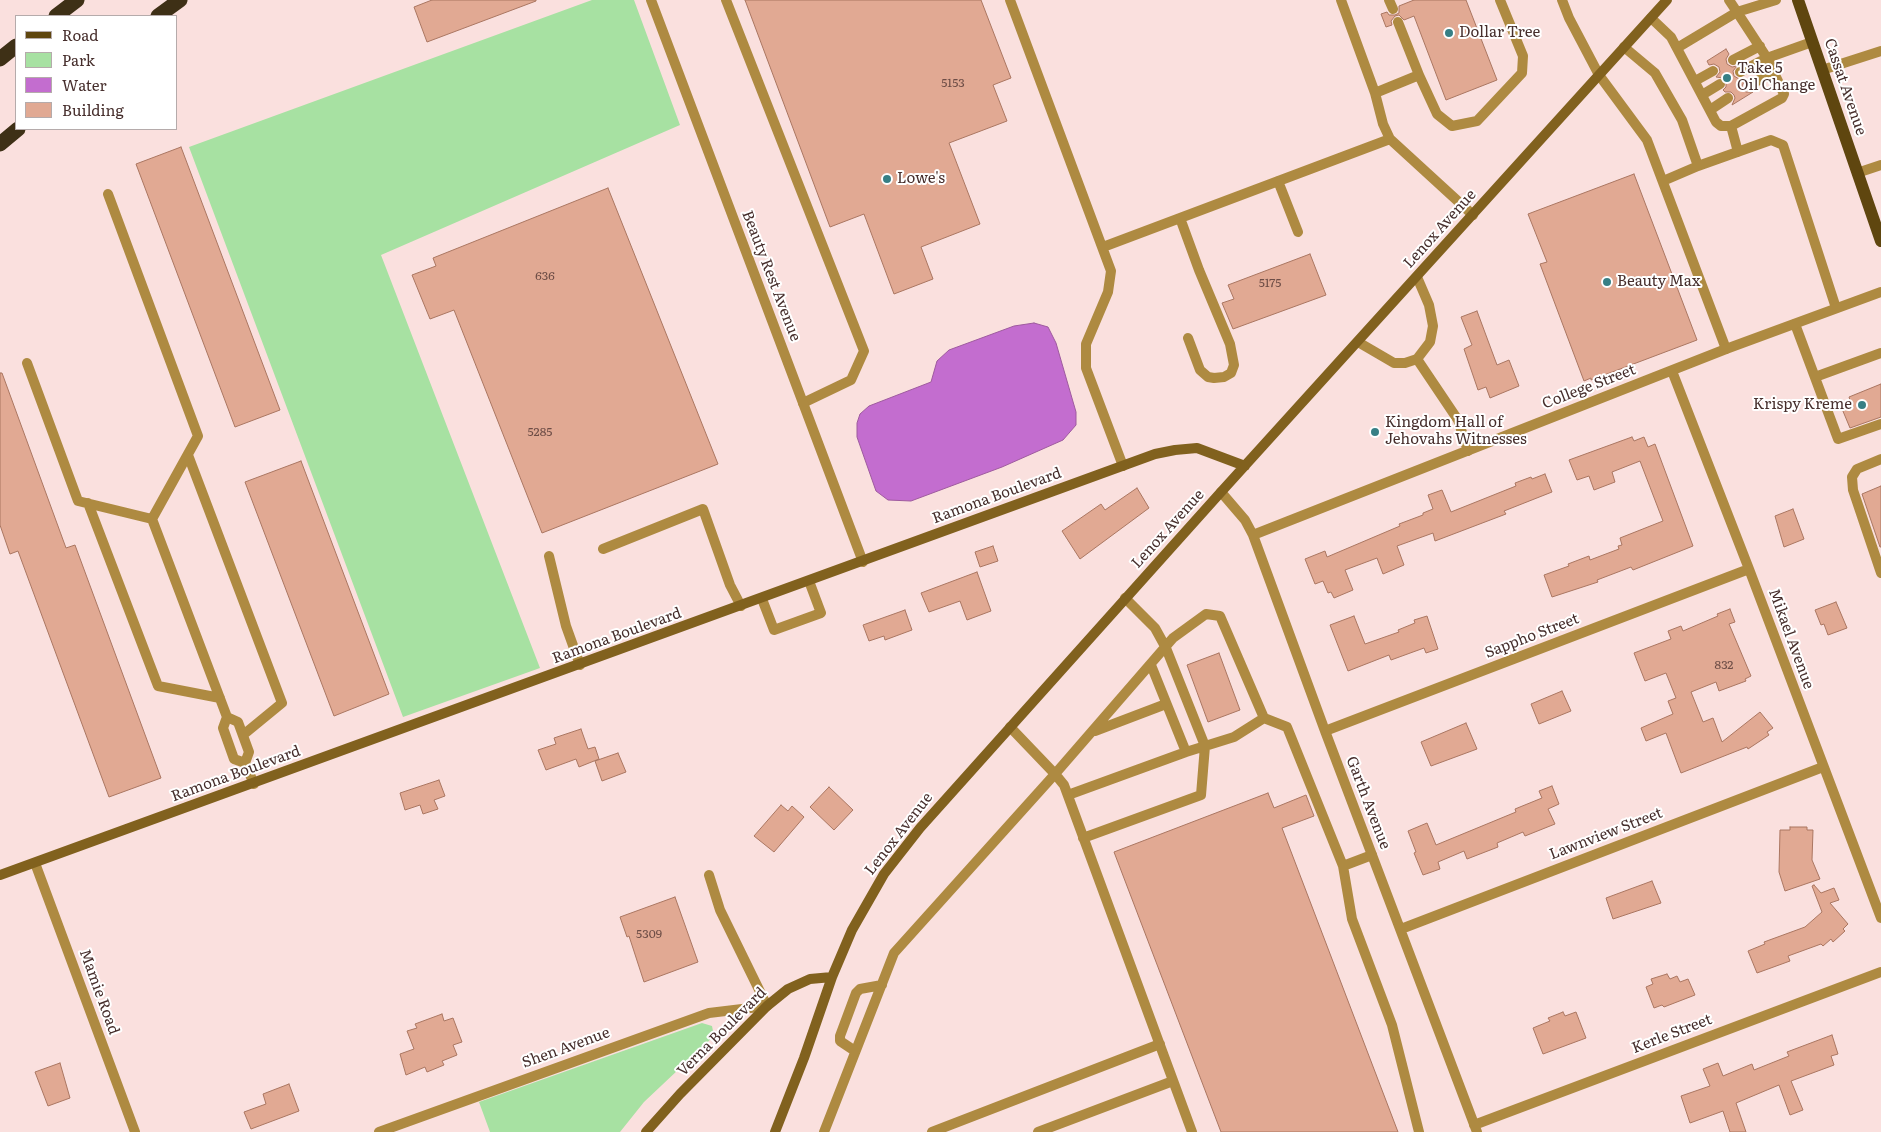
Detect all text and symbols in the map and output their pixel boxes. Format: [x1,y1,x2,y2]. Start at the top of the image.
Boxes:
legend [15,15,178,130]
text: Road [62,23,98,46]
place label: Dollar Tree [1459,24,1540,42]
marker: Dollar Tree [1443,27,1455,39]
street label: Cassat Avenue [1820,36,1870,138]
text: Park [62,48,95,71]
place label: Take 5 Oil Change [1737,60,1815,95]
marker: Take 5 Oil Change [1721,72,1733,84]
text: Water [62,73,107,96]
house number: 5153 [941,76,965,90]
text: Building [62,98,124,121]
place label: Lowe's [897,170,945,188]
marker: Lowe's [881,173,893,185]
street label: Lenox Avenue [1400,186,1480,272]
street label: Beauty Rest Avenue [738,208,804,344]
house number: 636 [535,269,555,283]
place label: Beauty Max [1617,273,1700,291]
house number: 5175 [1259,276,1281,290]
marker: Beauty Max [1601,276,1613,288]
street label: College Street [1540,361,1638,413]
place label: Krispy Kreme [1753,396,1852,414]
marker: Krispy Kreme [1856,399,1868,411]
place label: Kingdom Hall of Jehovahs Witnesses [1385,414,1527,449]
house number: 5285 [528,425,552,439]
marker: Kingdom Hall of Jehovahs Witnesses [1369,426,1381,438]
street label: Ramona Boulevard [930,464,1064,528]
street label: Lenox Avenue [1128,486,1208,572]
street label: Mikael Avenue [1765,586,1817,692]
street label: Ramona Boulevard [550,604,684,668]
street label: Sappho Street [1482,610,1582,662]
house number: 832 [1715,658,1733,672]
street label: Ramona Boulevard [169,742,303,806]
street label: Garth Avenue [1342,754,1394,852]
street label: Lenox Avenue [861,789,937,879]
street label: Lawnview Street [1547,804,1665,864]
house number: 5309 [636,927,662,941]
street label: Mamie Road [75,947,123,1037]
street label: Verna Boulevard [674,984,770,1080]
street label: Kerle Street [1630,1011,1714,1057]
street label: Shen Avenue [520,1024,612,1072]

